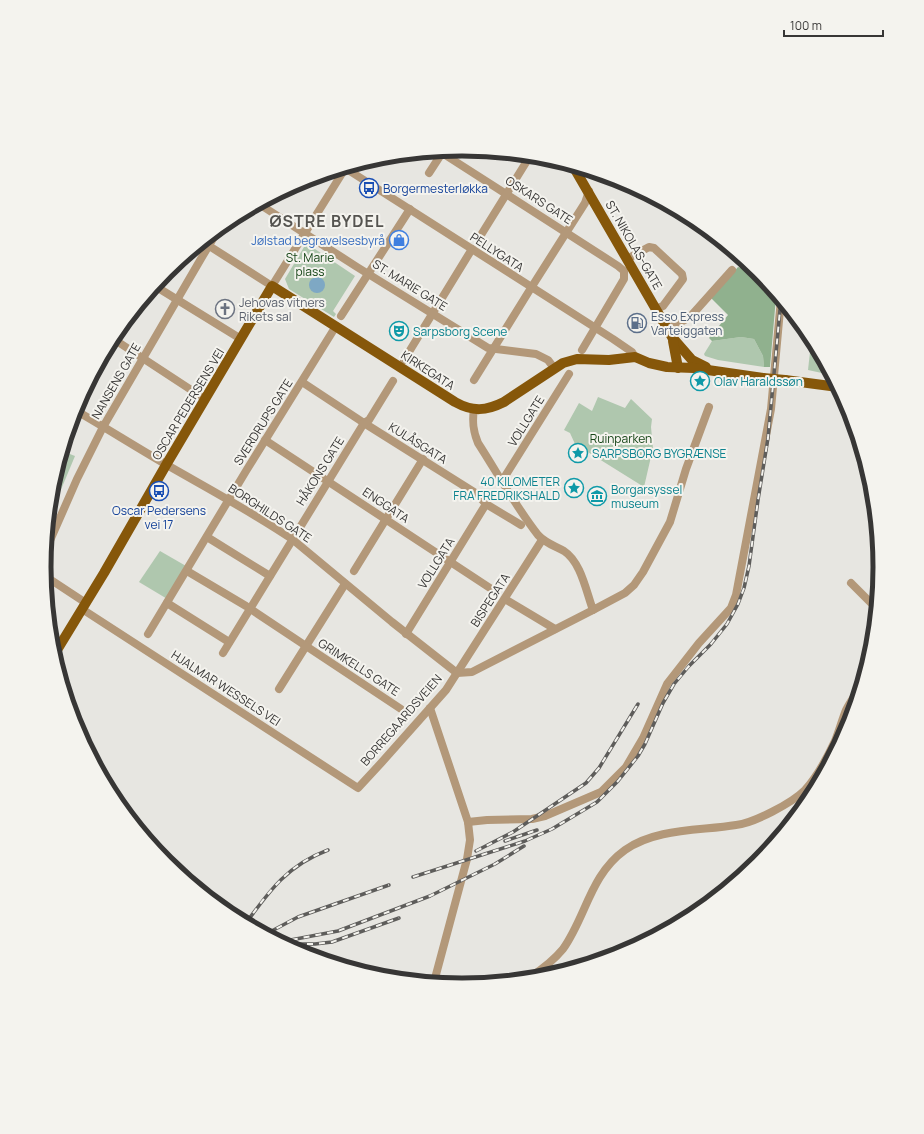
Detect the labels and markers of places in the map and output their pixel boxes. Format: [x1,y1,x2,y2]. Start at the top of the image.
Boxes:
bus stop icon: Borgermesterløkka [358,177,380,199]
place label: Borgermesterløkka [383,180,488,197]
shop icon: Jølstad begravelsesbyrå [388,229,410,251]
place label: Jølstad begravelsesbyrå [251,232,385,249]
place label: Jehovas vitners Rikets sal [239,294,325,325]
church icon: Jehovas vitners Rikets sal [214,298,236,320]
place label: Esso Express Varteiggaten [651,308,724,339]
fuel station icon: Esso Express Varteiggaten [626,312,648,334]
theatre icon: Sarpsborg Scene [388,320,410,342]
place label: Sarpsborg Scene [413,323,507,340]
place icon: Olav Haraldssøn [689,370,711,392]
place label: Olav Haraldssøn [714,373,803,390]
place icon: SARPSBORG BYGRÆNSE [567,442,589,464]
place label: SARPSBORG BYGRÆNSE [592,445,727,462]
place label: 40 KILOMETER FRA FREDRIKSHALD [453,473,560,504]
place icon: 40 KILOMETER FRA FREDRIKSHALD [563,477,585,499]
bus stop icon: Oscar Pedersens vei 17 [148,480,170,502]
place label: Borgarsyssel museum [611,481,682,512]
museum icon: Borgarsyssel museum [586,485,608,507]
place label: Oscar Pedersens vei 17 [112,502,206,533]

